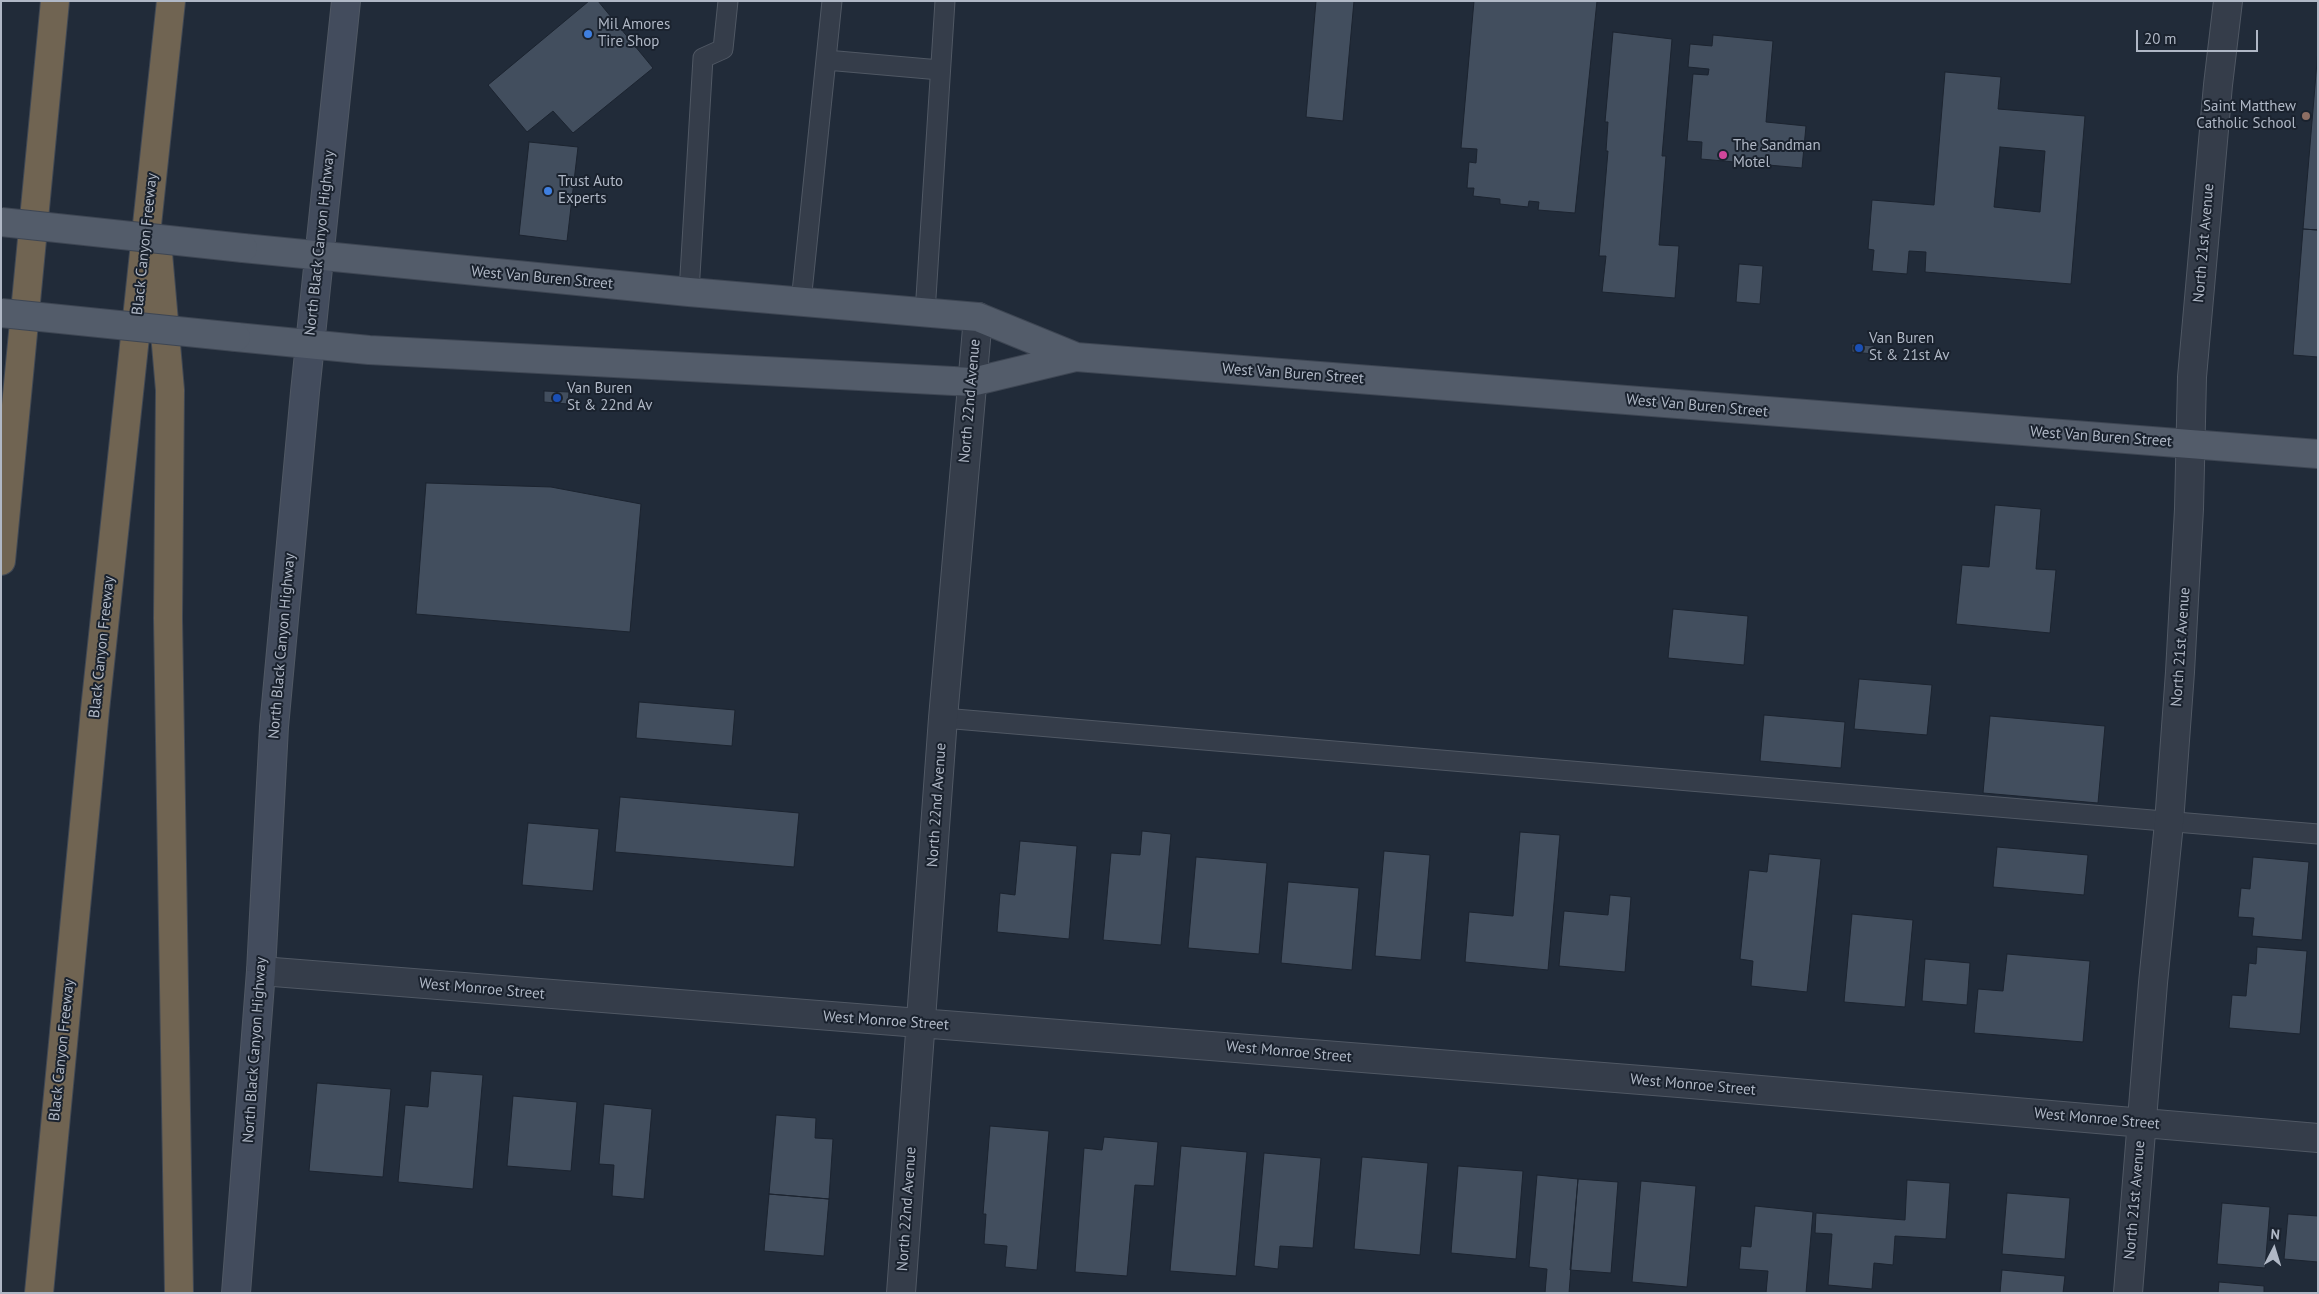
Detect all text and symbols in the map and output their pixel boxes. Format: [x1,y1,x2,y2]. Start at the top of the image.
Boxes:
place label: Mil Amores Tire Shop [598,16,670,51]
scale bar [2139,20,2262,52]
marker: Mil Amores Tire Shop [582,28,594,40]
text: 20 m [2144,29,2177,48]
place label: Saint Matthew Catholic School [2196,98,2296,133]
marker: Saint Matthew Catholic School [2300,110,2312,122]
place label: The Sandman Motel [1733,137,1821,172]
street label: North Black Canyon Highway [301,149,339,337]
marker: The Sandman Motel [1717,149,1729,161]
street label: Black Canyon Freeway [129,172,161,316]
place label: Trust Auto Experts [558,173,623,208]
street label: North 21st Avenue [2190,183,2218,303]
marker: Trust Auto Experts [542,185,554,197]
street label: West Van Buren Street [470,263,614,293]
place label: Van Buren St & 21st Av [1869,330,1950,365]
street label: North 22nd Avenue [956,338,984,464]
marker: Van Buren St & 21st Av [1853,342,1865,354]
street label: West Van Buren Street [1221,360,1365,388]
place label: Van Buren St & 22nd Av [567,380,652,415]
street label: West Van Buren Street [1625,391,1769,421]
marker: Van Buren St & 22nd Av [551,392,563,404]
street label: West Van Buren Street [2029,423,2173,451]
street label: North Black Canyon Highway [265,552,299,740]
street label: Black Canyon Freeway [86,575,118,719]
street label: North 21st Avenue [2168,587,2194,707]
street label: North 22nd Avenue [924,742,950,868]
street label: North Black Canyon Highway [240,956,270,1144]
street label: West Monroe Street [418,975,546,1003]
street label: Black Canyon Freeway [46,978,78,1122]
street label: West Monroe Street [823,1008,949,1034]
street label: West Monroe Street [1225,1038,1353,1066]
street label: West Monroe Street [1629,1071,1757,1099]
street label: West Monroe Street [2033,1105,2161,1133]
street label: North 21st Avenue [2121,1140,2149,1260]
street label: North 22nd Avenue [894,1146,920,1272]
north arrow [2249,1224,2299,1274]
text: N [2270,1225,2281,1243]

